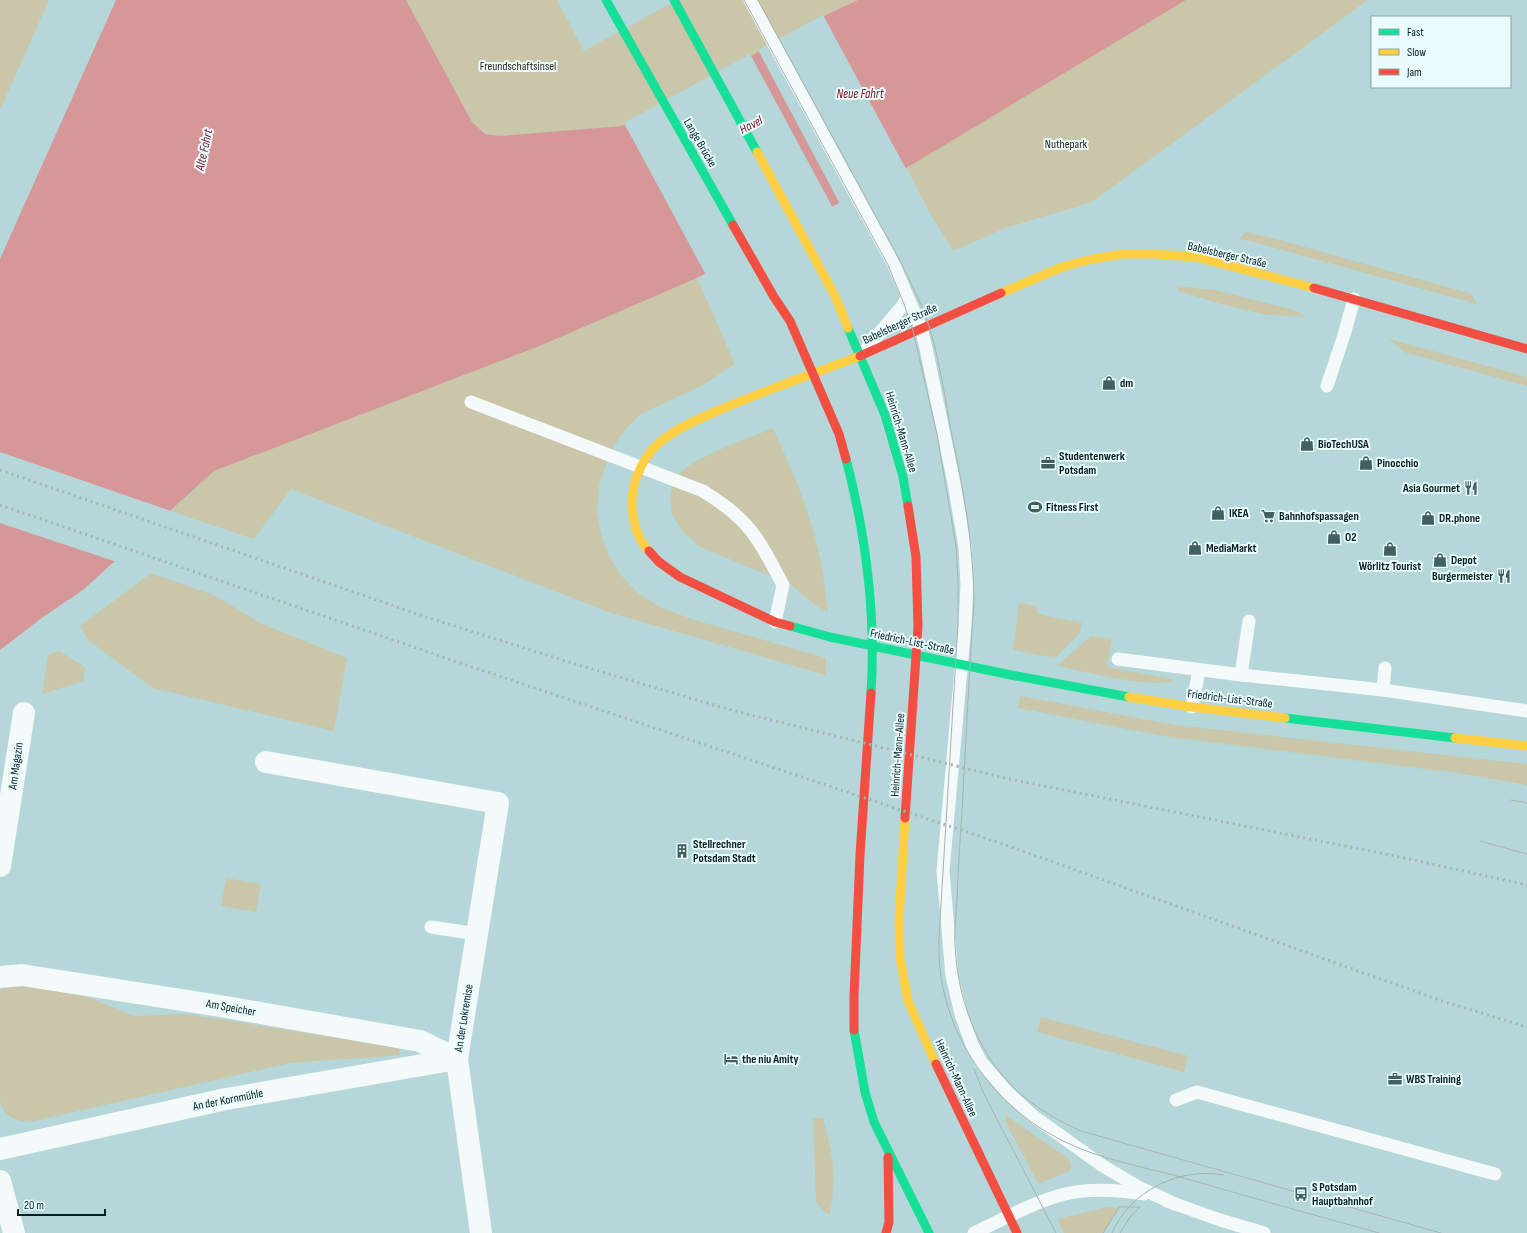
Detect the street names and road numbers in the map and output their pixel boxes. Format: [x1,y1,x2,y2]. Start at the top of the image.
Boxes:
street label: Lange Brücke [680,116,720,170]
street label: Babelsberger Straße [1186,239,1268,271]
street label: Babelsberger Straße [860,300,940,348]
street label: Heinrich-Mann-Allee [882,390,920,474]
street label: Friedrich-List-Straße [869,626,956,658]
street label: Friedrich-List-Straße [1187,686,1274,712]
street label: Heinrich-Mann-Allee [888,712,908,797]
street label: Am Magazin [5,741,27,792]
street label: An der Lokremise [451,983,477,1054]
street label: Am Speicher [204,996,258,1020]
street label: Heinrich-Mann-Allee [931,1037,981,1119]
street label: An der Kornmühle [191,1086,265,1114]

